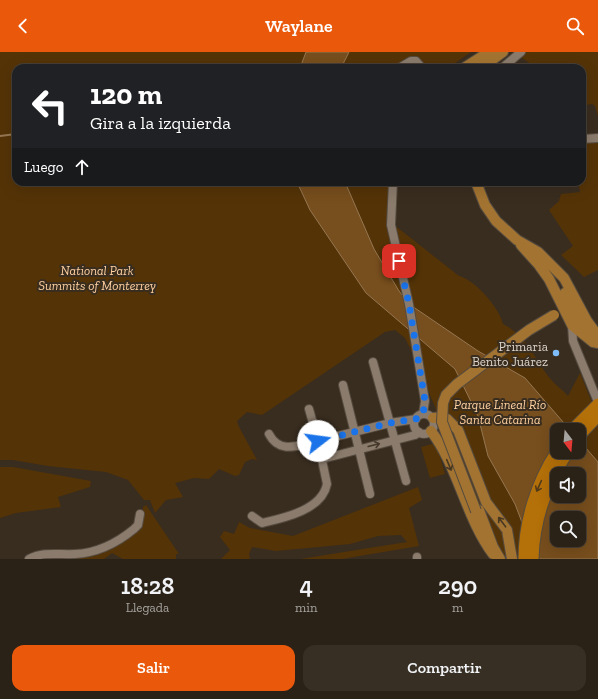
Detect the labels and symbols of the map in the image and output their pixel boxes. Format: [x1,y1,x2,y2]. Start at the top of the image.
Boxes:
pin [382,244,416,278]
park label: National Park Summits of Monterrey [38,263,156,293]
place label: Primaria Benito Juárez [472,339,549,369]
marker: Primaria Benito Juárez [551,348,561,358]
park label: Parque Lineal Río Santa Catarina [454,397,546,427]
position arrow [297,420,339,462]
north arrow [550,423,586,459]
one-way arrow [367,441,380,449]
one-way arrow [446,458,454,470]
one-way arrow [535,480,542,492]
one-way arrow [497,517,506,528]

